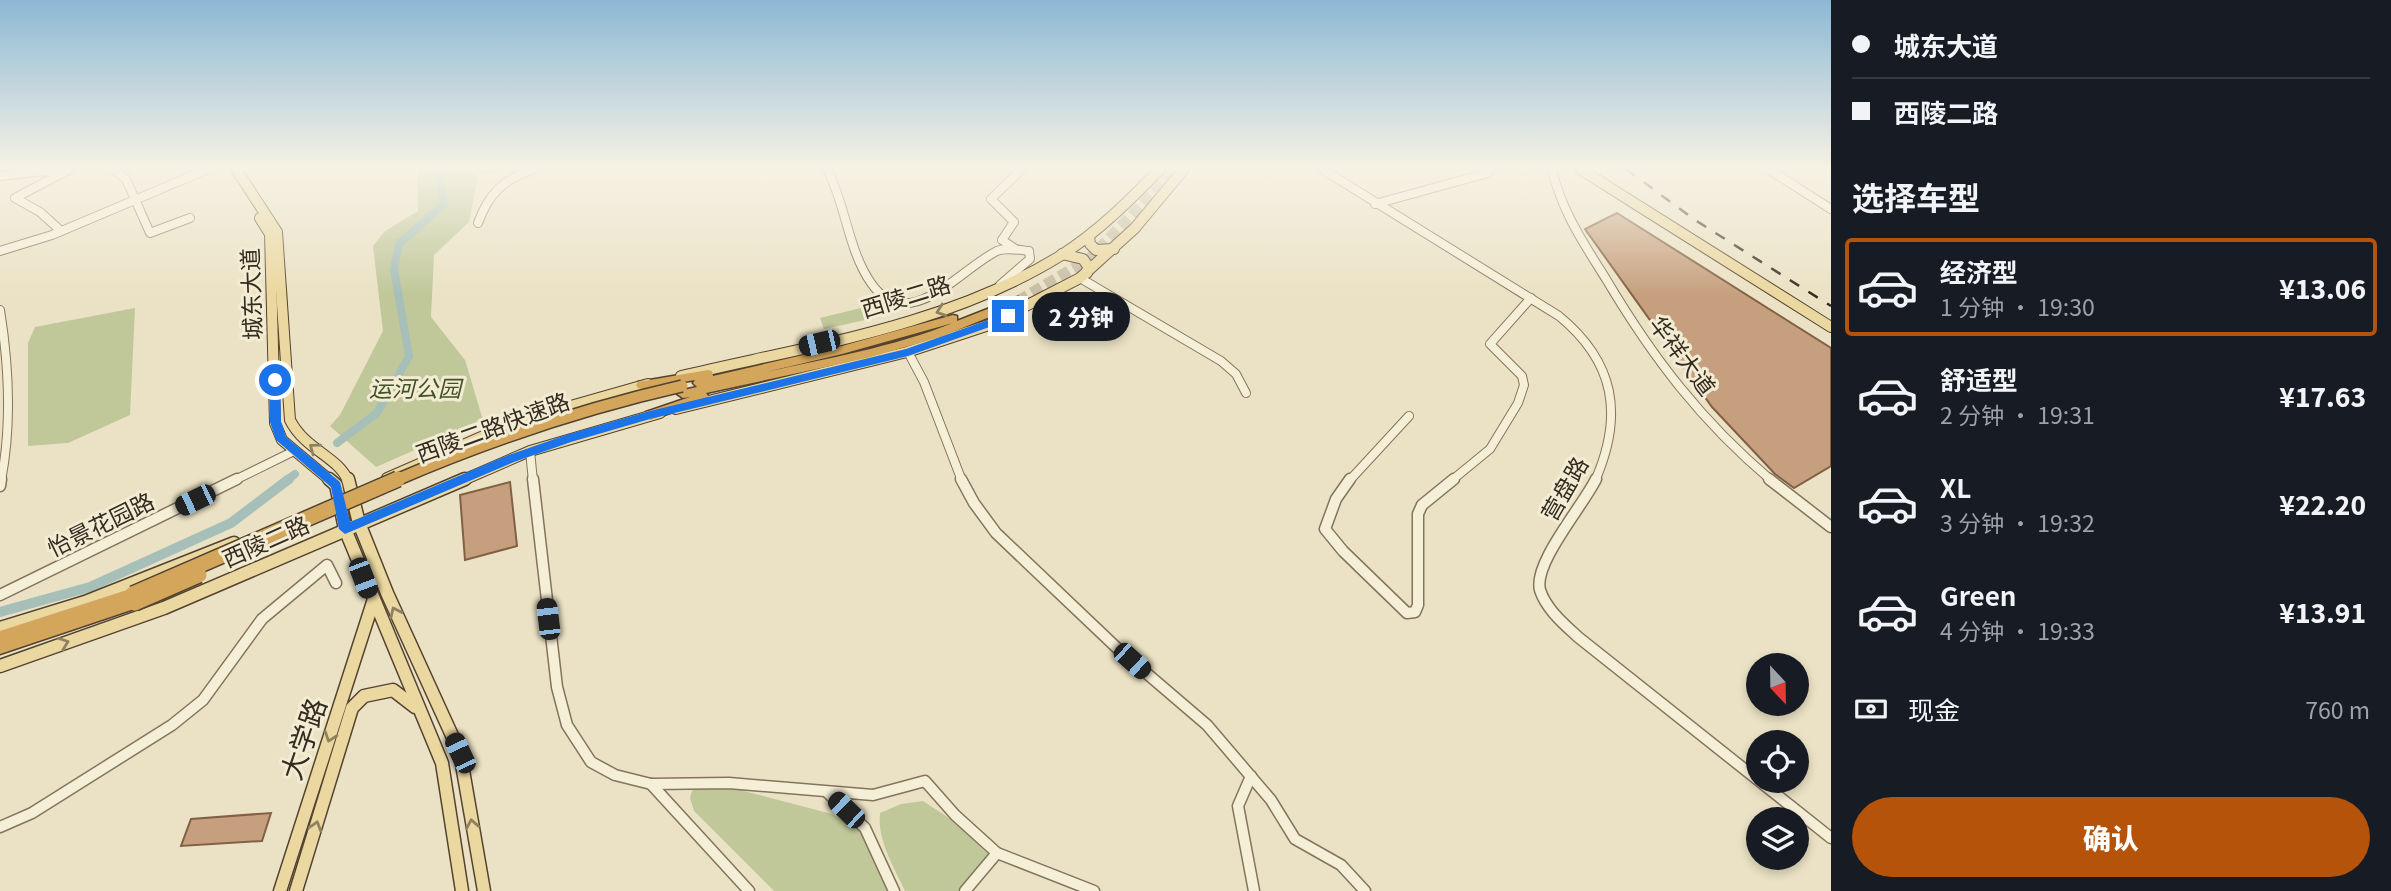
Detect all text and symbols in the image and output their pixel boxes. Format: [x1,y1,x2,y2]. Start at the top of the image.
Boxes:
text: 城东大道 [1894,26,1998,63]
text: 西陵二路 [1894,93,1998,130]
text: 选择车型 [1852,173,1980,219]
street label: 城东大道 [231,248,269,341]
text: 经济型 [1940,252,2018,289]
icon: car [1856,256,1919,319]
street label: 西陵二路 [856,265,954,325]
text: ¥13.06 [2279,269,2366,306]
text: 1 分钟 · 19:30 [1940,289,2095,323]
callout: 2 分钟 [1032,292,1130,340]
text: 2 分钟 [1048,299,1114,333]
route end [992,300,1024,332]
one-way arrow [935,303,947,317]
street label: 华祥大道 [1642,308,1725,402]
car [797,328,842,358]
text: 舒适型 [1940,360,2018,397]
route start [259,364,291,396]
icon: car [1856,364,1919,427]
park label: 运河公园 [369,370,464,404]
text: ¥17.63 [2279,377,2366,414]
street label: 西陵二路快速路 [411,383,574,470]
text: 2 分钟 · 19:31 [1940,397,2095,431]
one-way arrow [309,443,322,456]
street label: 营盘路 [1531,450,1595,526]
text: XL [1940,468,1971,505]
icon: car [1856,472,1919,535]
car [172,481,219,519]
street label: 怡景花园路 [41,483,159,564]
text: ¥22.20 [2279,485,2366,522]
text: 3 分钟 · 19:32 [1940,505,2095,539]
street label: 西陵二路 [216,506,314,574]
car [346,555,381,601]
text: Green [1940,576,2016,613]
icon: car [1856,580,1919,643]
text: ¥13.91 [2279,593,2366,630]
car [536,597,561,641]
one-way arrow [389,606,403,619]
text: 4 分钟 · 19:33 [1940,613,2095,647]
one-way arrow [58,637,70,651]
car [1110,639,1155,683]
north arrow [1746,653,1810,716]
map controls [1746,653,1809,870]
icon: cash [1852,690,1890,728]
text: 现金 [1908,690,1960,727]
street label: 大学路 [270,692,335,785]
text: 760 m [2305,692,2370,726]
one-way arrow [324,730,338,742]
car [442,730,479,776]
button: locate [1746,730,1809,793]
car [824,788,869,832]
button: 确认 [1852,797,2370,877]
button: layers [1746,807,1809,870]
one-way arrow [466,818,481,830]
one-way arrow [307,820,322,832]

